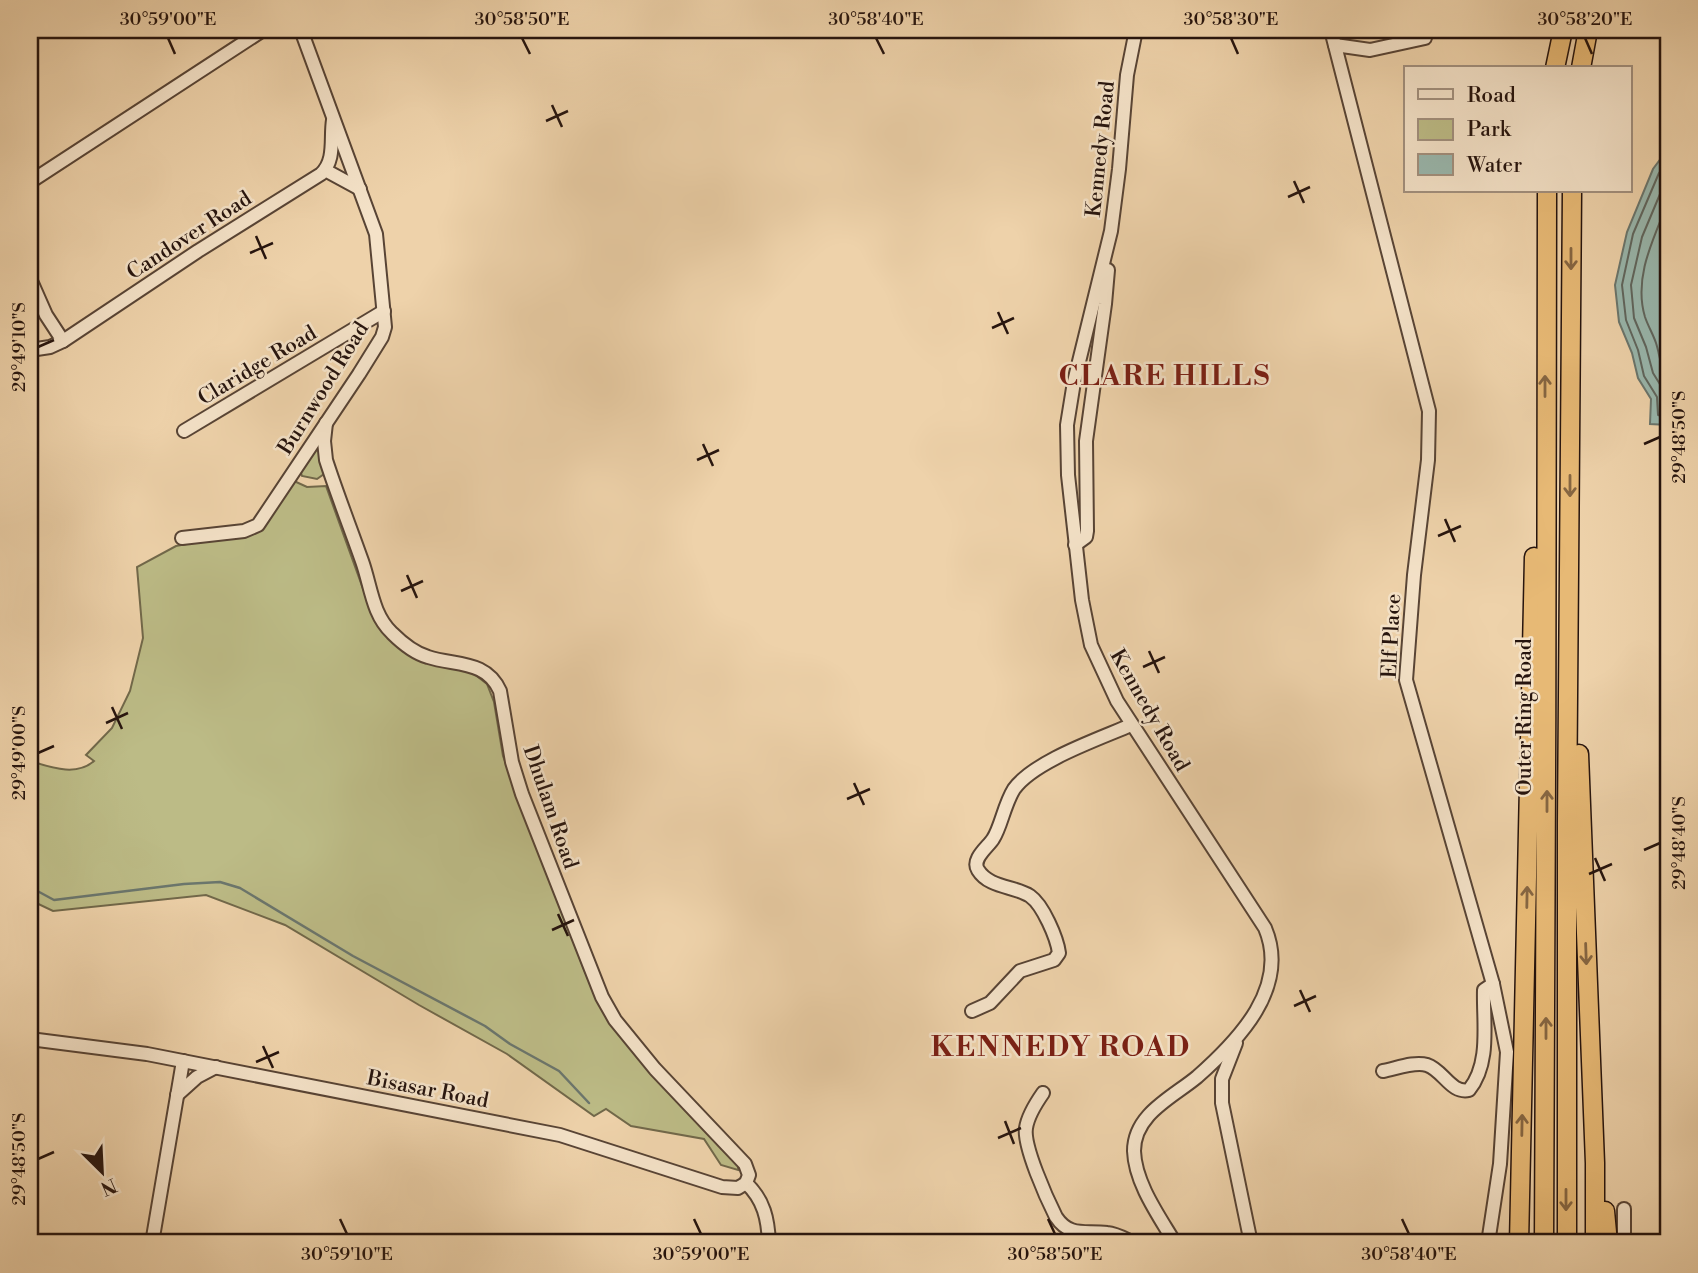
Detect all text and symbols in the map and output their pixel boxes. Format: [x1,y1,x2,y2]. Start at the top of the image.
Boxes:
text: 30°59'00"E [120,8,216,31]
text: 30°58'50"E [475,8,569,31]
text: 30°58'40"E [828,8,924,31]
text: 30°58'30"E [1184,8,1278,31]
text: 30°58'20"E [1537,8,1633,31]
legend [1404,66,1632,192]
street label: Kennedy Road [1081,80,1121,219]
text: Road [1467,83,1516,109]
text: Park [1467,117,1512,143]
text: Water [1466,153,1522,179]
street label: Candover Road [122,186,257,286]
one-way arrow [1564,247,1578,270]
text: 29°49'10"S [8,302,31,392]
street label: Burnwood Road [272,317,375,460]
street label: Claridge Road [193,320,322,411]
district label: CLARE HILLS [1059,359,1271,394]
one-way arrow [1538,375,1552,398]
text: 29°48'50"S [1668,391,1691,483]
one-way arrow [1563,475,1577,498]
street label: Elf Place [1377,593,1407,679]
street label: Outer Ring Road [1512,638,1538,796]
street label: Kennedy Road [1104,645,1195,776]
text: 29°49'00"S [8,706,31,800]
street label: Dhulam Road [517,742,583,873]
one-way arrow [1540,789,1554,812]
text: 29°48'40"S [1668,796,1691,890]
one-way arrow [1521,886,1534,909]
one-way arrow [1580,942,1593,965]
one-way arrow [1539,1017,1553,1040]
district label: KENNEDY ROAD [931,1030,1191,1065]
street label: Bisasar Road [364,1065,491,1115]
text: 29°48'50"S [8,1113,31,1205]
one-way arrow [1515,1113,1528,1136]
north arrow [66,1136,136,1206]
text: N [97,1173,120,1201]
one-way arrow [1559,1188,1573,1211]
text: 30°59'10"E [301,1243,393,1266]
text: 30°59'00"E [653,1243,749,1266]
text: 30°58'50"E [1008,1243,1102,1266]
text: 30°58'40"E [1361,1243,1457,1266]

